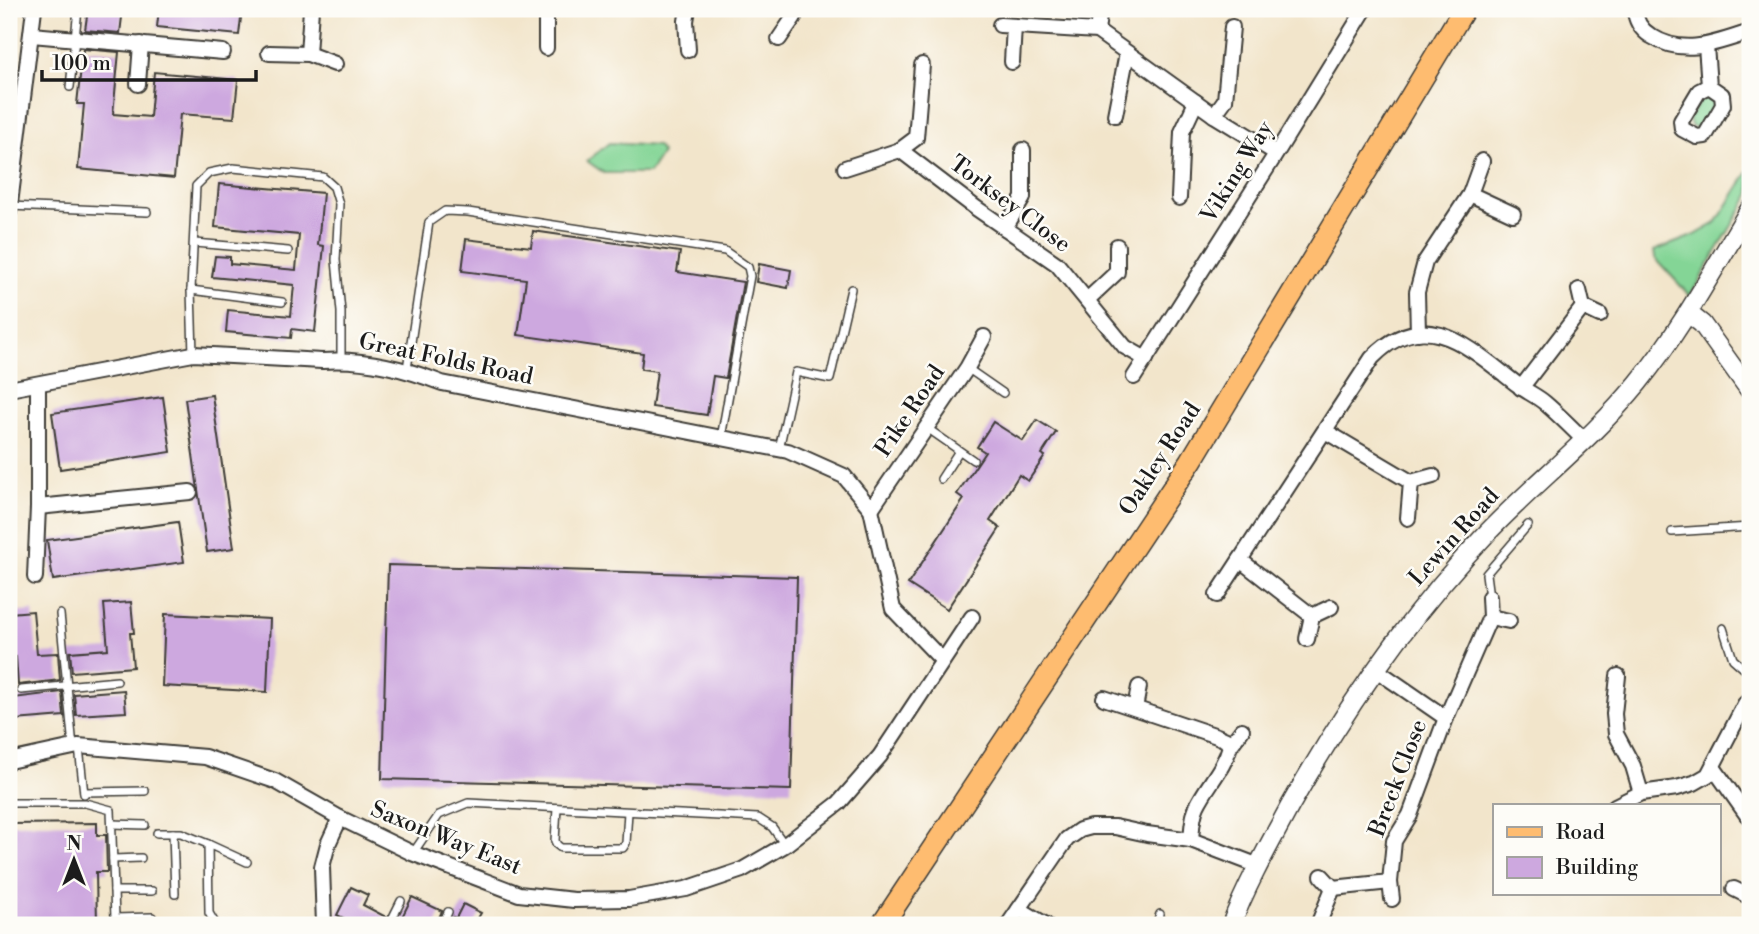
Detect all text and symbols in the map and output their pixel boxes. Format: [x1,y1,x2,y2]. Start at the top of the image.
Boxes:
scale bar [42,38,256,82]
text: 100 m [52,51,111,77]
street label: Viking Way [1194,115,1280,229]
street label: Torksey Close [944,149,1076,259]
street label: Great Folds Road [356,327,536,391]
street label: Pike Road [869,360,951,462]
street label: Oakley Road [1113,397,1207,521]
street label: Lewin Road [1403,482,1505,592]
street label: Breck Close [1363,716,1433,841]
street label: Saxon Way East [367,795,525,881]
legend [1493,804,1720,895]
text: Road [1556,820,1605,846]
north arrow [38,825,108,895]
text: N [66,832,82,856]
text: Building [1555,855,1638,881]

